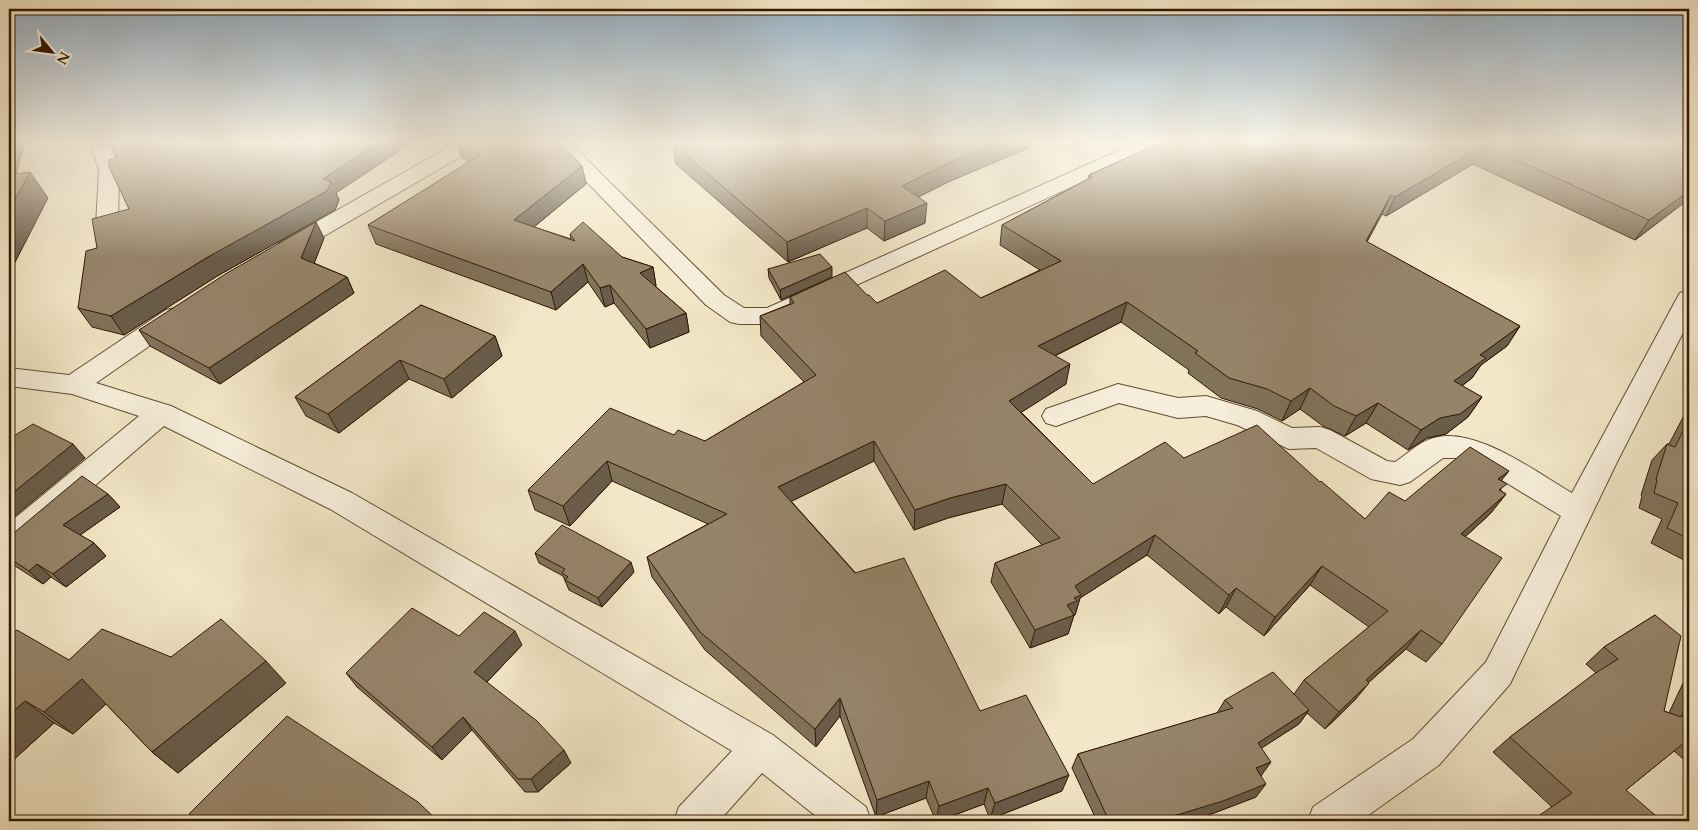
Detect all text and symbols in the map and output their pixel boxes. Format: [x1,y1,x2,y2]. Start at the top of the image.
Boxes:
north arrow [28,28,78,78]
text: N [52,48,74,68]

